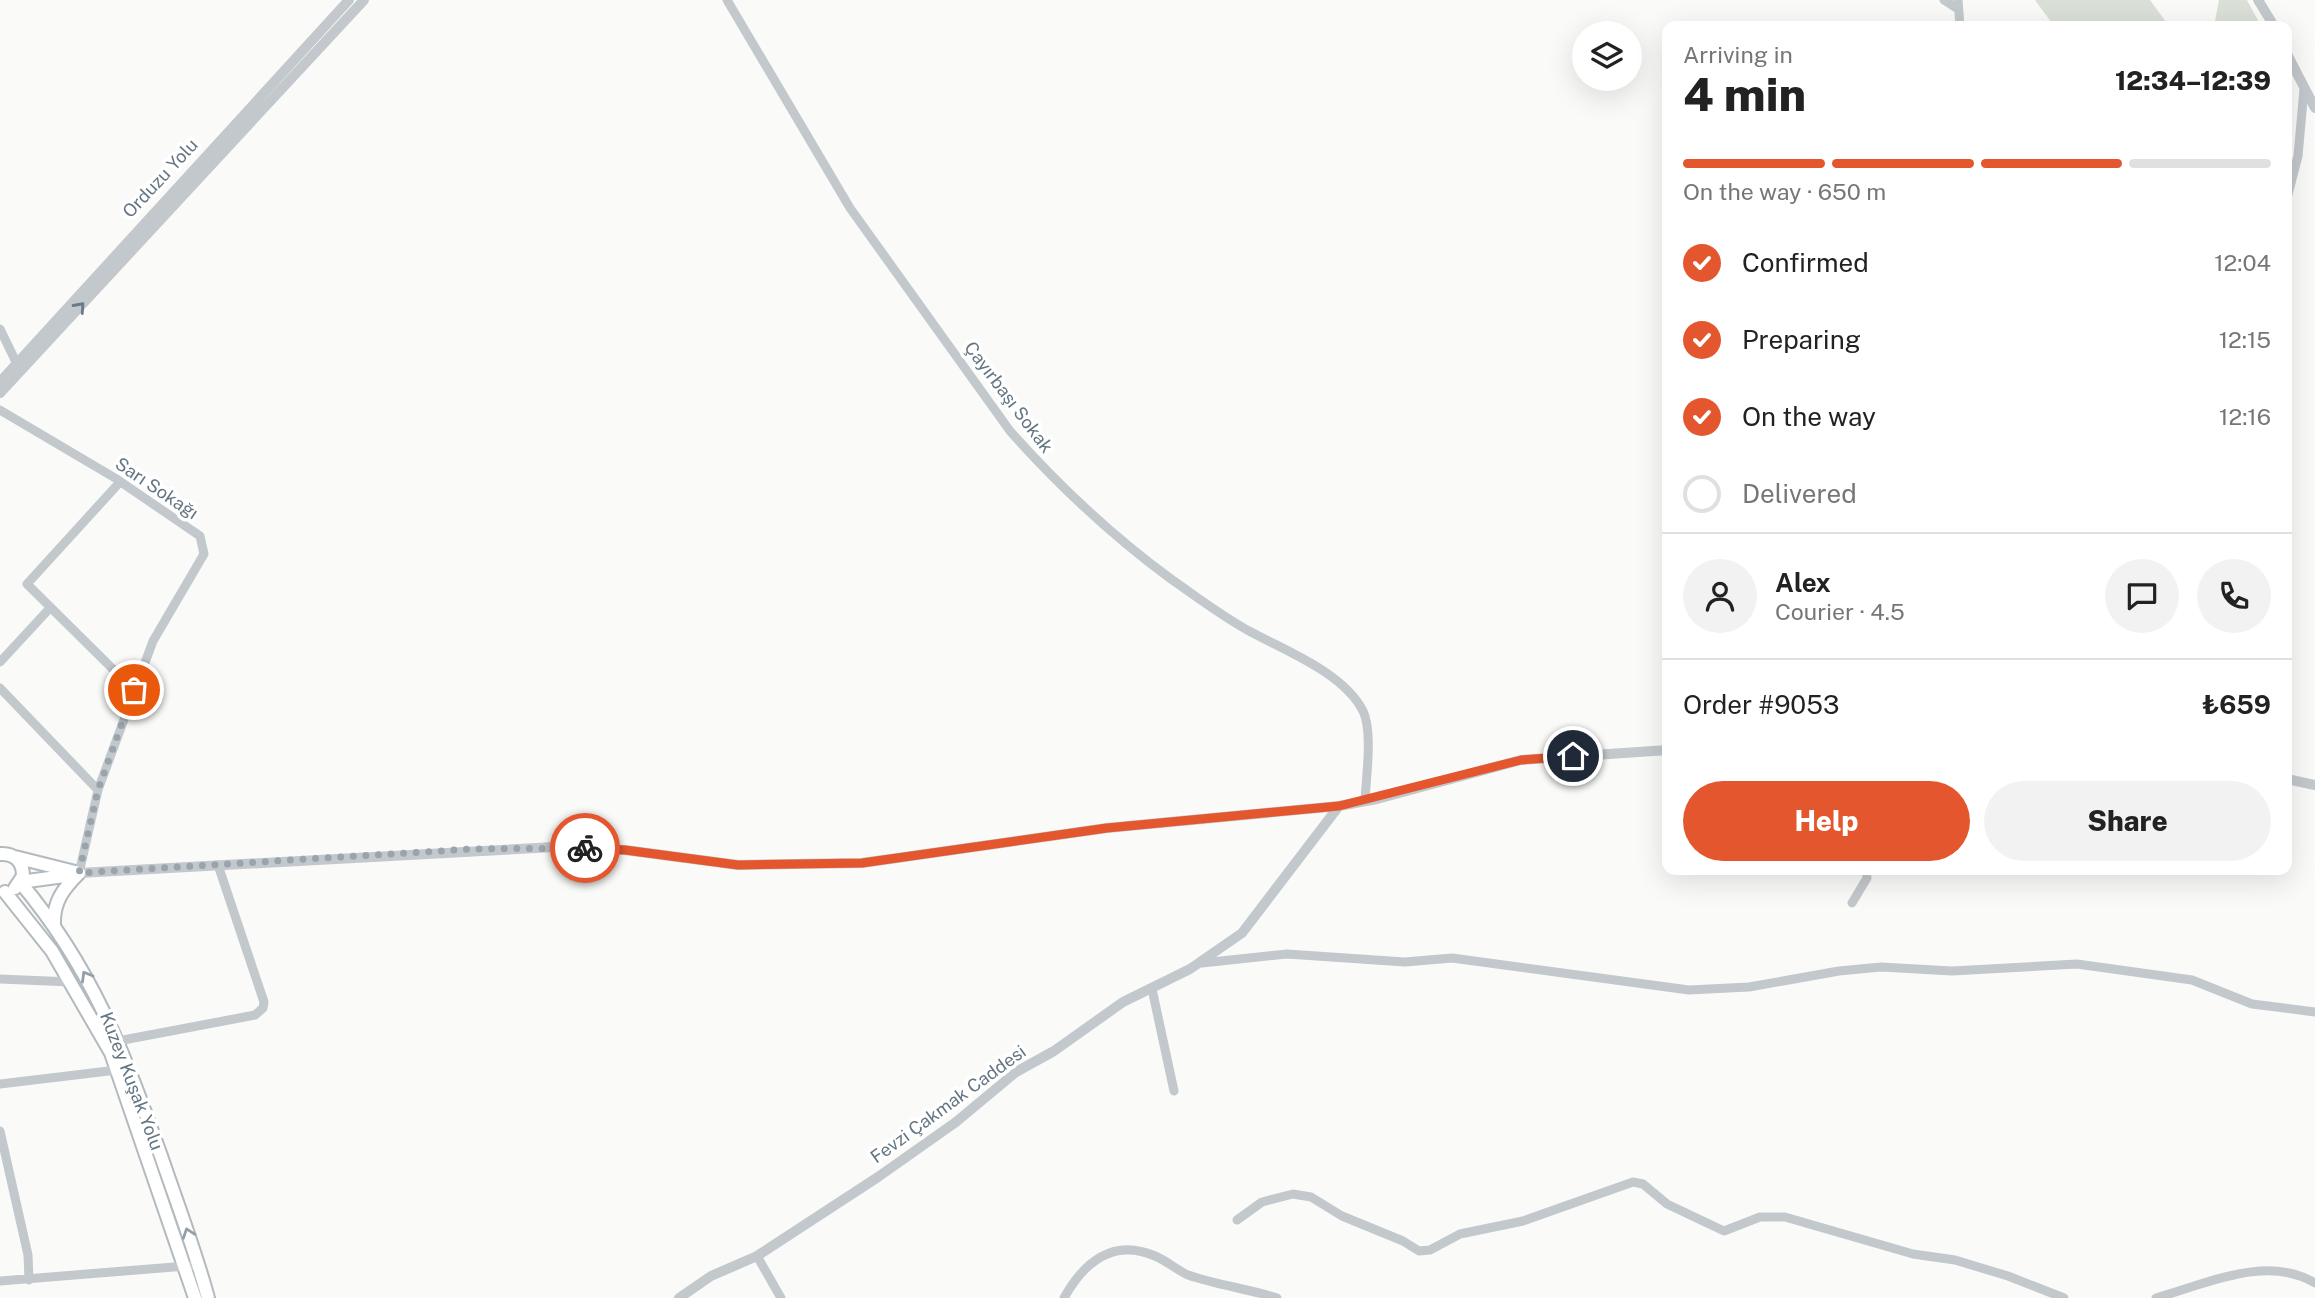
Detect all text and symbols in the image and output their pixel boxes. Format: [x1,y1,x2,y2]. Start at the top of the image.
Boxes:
map controls [1572,21,1642,91]
button: layers [1572,21,1642,91]
text: Arriving in [1683,41,1793,68]
text: 12:34–12:39 [2115,65,2271,96]
text: 4 min [1683,67,1806,121]
street label: Orduzu Yolu [118,134,202,222]
text: On the way · 650 m [1683,178,1886,205]
icon: check [1683,244,1721,282]
text: Confirmed [1742,247,1869,278]
text: 12:04 [2214,249,2271,276]
one-way arrow [72,302,84,315]
icon: check [1683,321,1721,359]
text: Preparing [1742,324,1861,355]
text: 12:15 [2219,326,2271,353]
street label: Çayırbaşı Sokak [960,337,1058,457]
icon: check [1683,398,1721,436]
text: On the way [1742,401,1876,432]
text: 12:16 [2219,403,2271,430]
street label: Sarı Sokağı [112,453,202,523]
text: Delivered [1742,478,1857,509]
button: person [1683,559,1757,633]
button: chat [2105,559,2179,633]
button: phone [2197,559,2271,633]
text: Alex [1775,567,1831,598]
text: Courier · 4.5 [1775,598,1905,625]
pin [104,660,164,720]
icon: bag [115,671,153,709]
text: Order #9053 [1683,689,1839,720]
text: ₺659 [2202,689,2271,720]
pin [1543,726,1603,786]
icon: home [1554,737,1592,775]
button: Help [1683,781,1970,861]
button: Share [1984,781,2271,861]
courier [550,813,620,883]
icon: bike [566,829,604,867]
one-way arrow [82,971,95,984]
street label: Kuzey Kuşak Yolu [96,1009,168,1153]
street label: Fevzi Çakmak Caddesi [866,1041,1030,1167]
one-way arrow [182,1227,196,1239]

